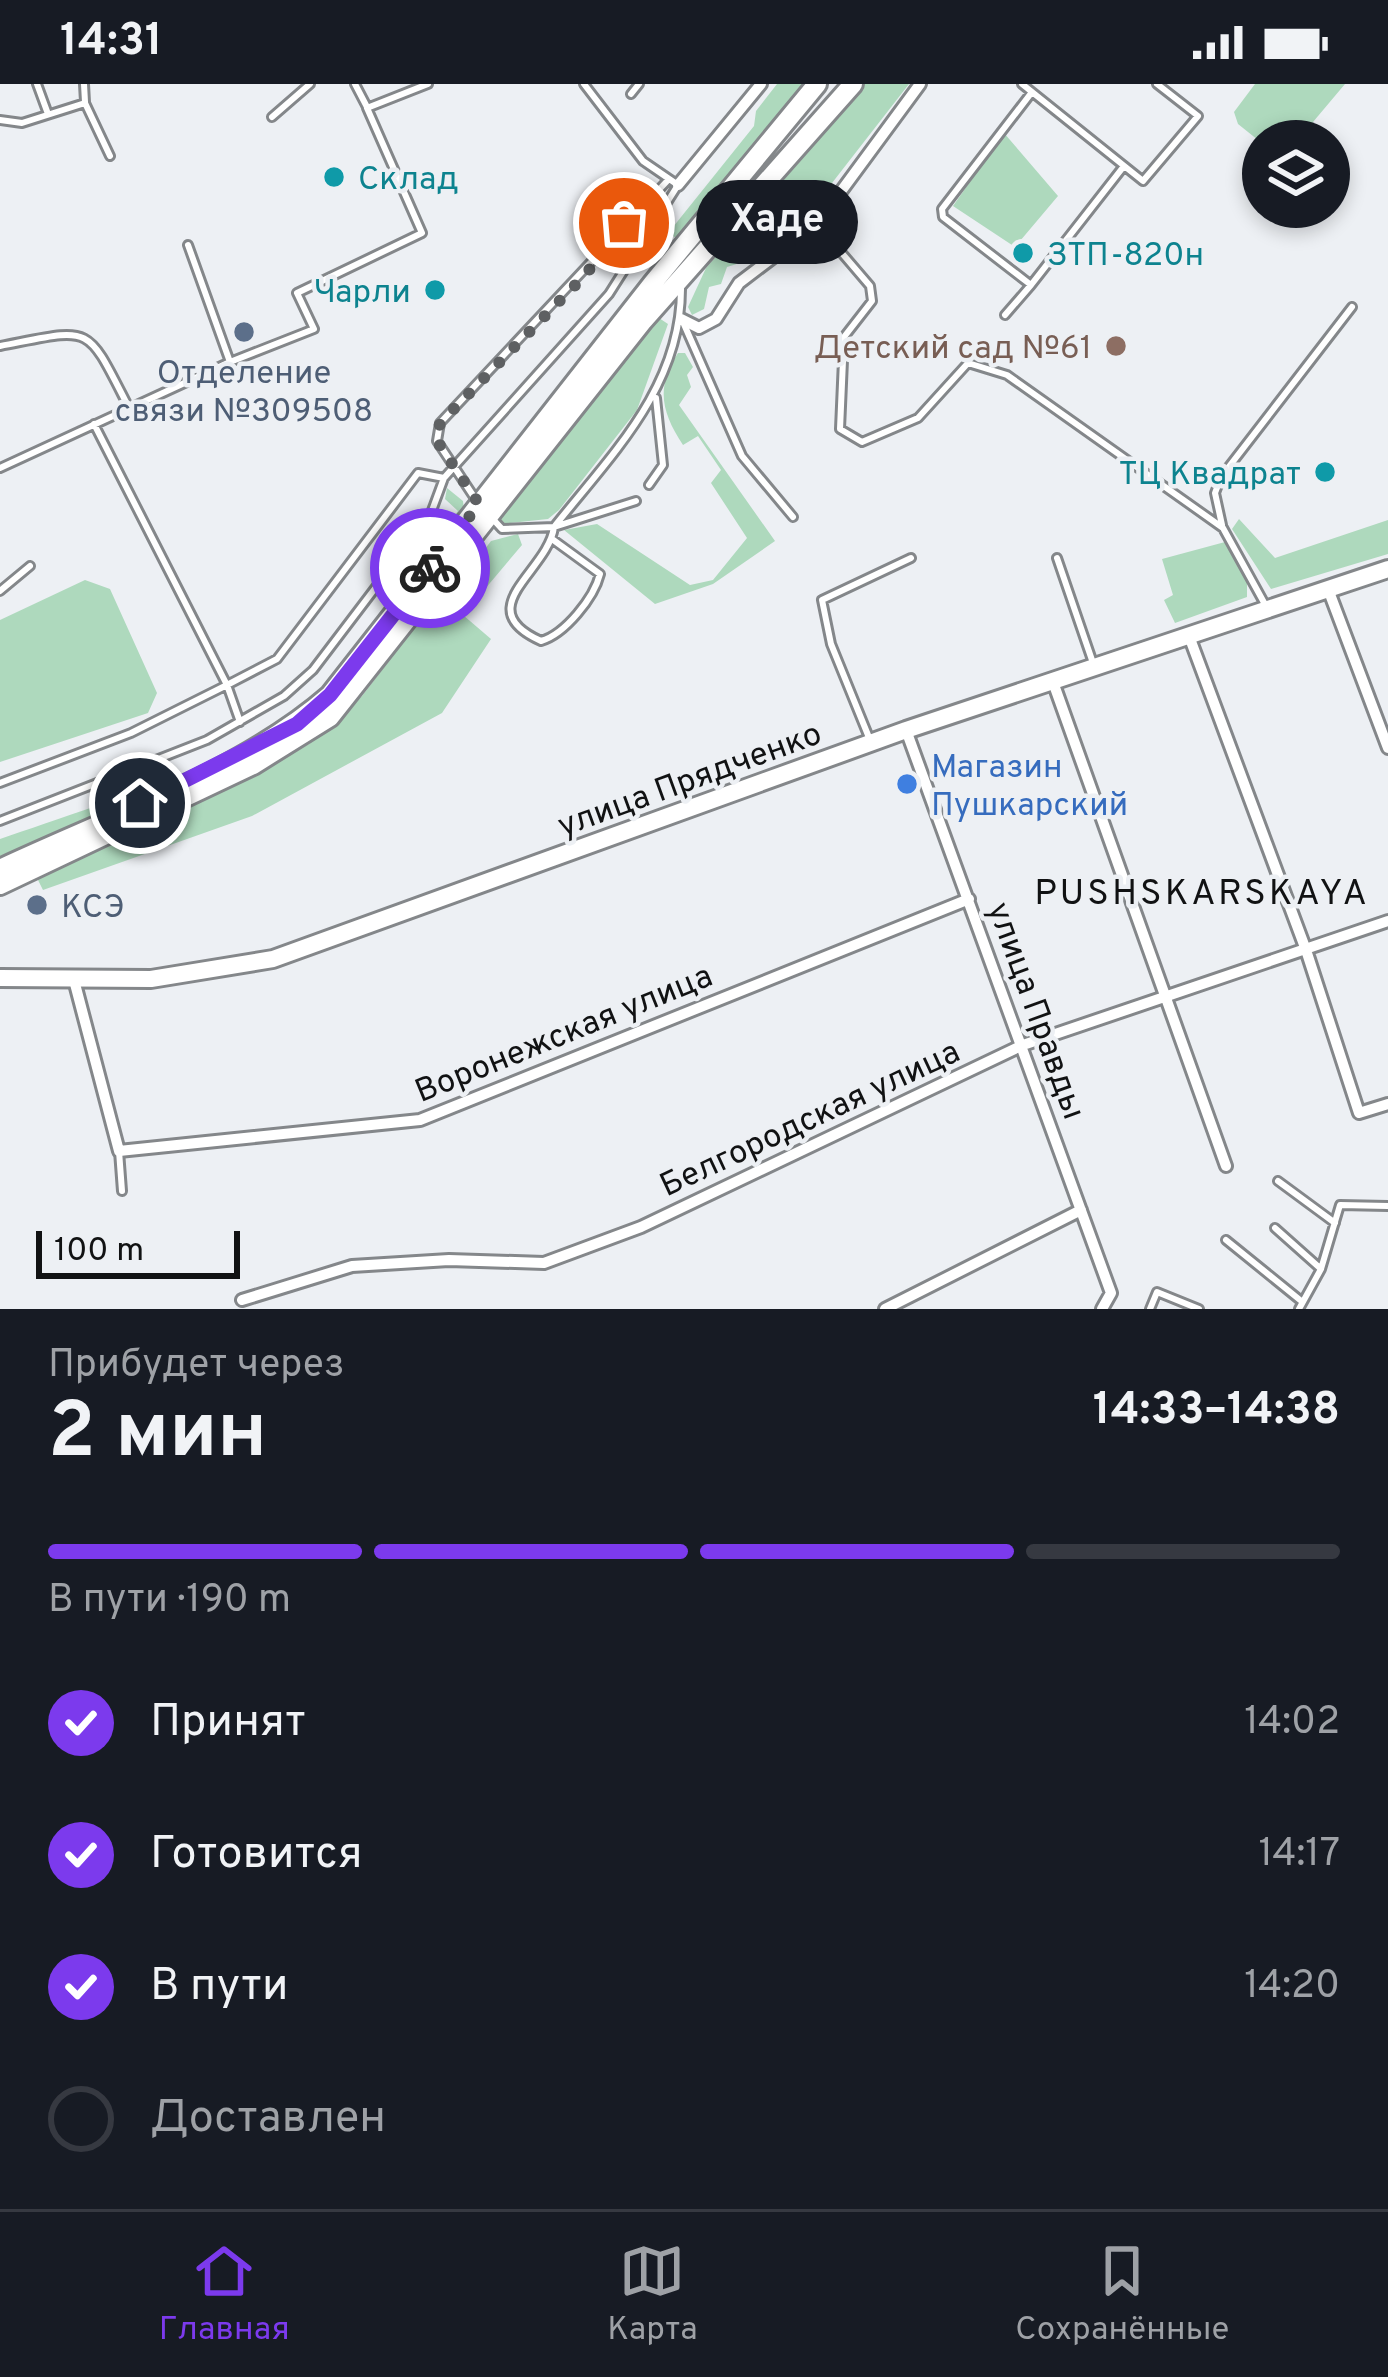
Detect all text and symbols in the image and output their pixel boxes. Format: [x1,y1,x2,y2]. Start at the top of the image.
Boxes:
text: 14:31 [60,14,163,71]
map controls [1242,120,1350,228]
button: layers [1242,120,1350,228]
place label: Склад [358,160,459,202]
marker: Склад [321,164,347,190]
pin [573,172,675,274]
callout: Хаде [696,181,858,265]
icon: bag [591,190,657,256]
text: Хаде [730,197,824,246]
place label: ЗТП-820н [1047,236,1204,278]
marker: ЗТП-820н [1010,240,1036,266]
place label: Чарли [313,273,411,315]
marker: Чарли [422,277,448,303]
marker: Отделение связи №309508 [231,319,257,345]
place label: Детский сад №61 [814,329,1092,371]
marker: Детский сад №61 [1103,333,1129,359]
place label: Отделение связи №309508 [115,354,373,434]
place label: ТЦ Квадрат [1118,455,1301,497]
marker: ТЦ Квадрат [1312,459,1338,485]
courier [370,508,490,628]
icon: bike [397,535,463,601]
street label: улица Прядченко [553,715,828,849]
place label: Магазин Пушкарский [931,748,1128,828]
pin [89,752,191,854]
icon: home [107,770,173,836]
marker: Магазин Пушкарский [894,771,920,797]
district label: PUSHSKARSKAYA [1034,872,1370,918]
place label: КСЭ [61,888,125,930]
marker: КСЭ [24,892,50,918]
street label: улица Правды [975,897,1093,1126]
street label: Воронежская улица [410,957,719,1115]
street label: Белгородская улица [654,1033,967,1209]
scale bar [36,1225,240,1278]
text: 100 m [54,1231,144,1273]
text: Прибудет через [48,1342,345,1391]
text: 14:33–14:38 [1093,1383,1340,1440]
text: 2 мин [48,1386,267,1485]
text: В пути · 190 m [48,1577,291,1626]
icon: check [48,1690,114,1756]
text: Принят [150,1695,306,1752]
text: 14:02 [1244,1699,1340,1748]
icon: check [48,1822,114,1888]
text: Готовится [150,1827,363,1884]
text: 14:17 [1258,1831,1340,1880]
icon: check [48,1954,114,2020]
text: В пути [150,1959,288,2016]
text: 14:20 [1244,1963,1340,2012]
text: Доставлен [150,2091,386,2148]
tab: Главная [159,2238,290,2352]
tab: Карта [607,2238,698,2352]
tab: Сохранённые [1015,2238,1229,2352]

